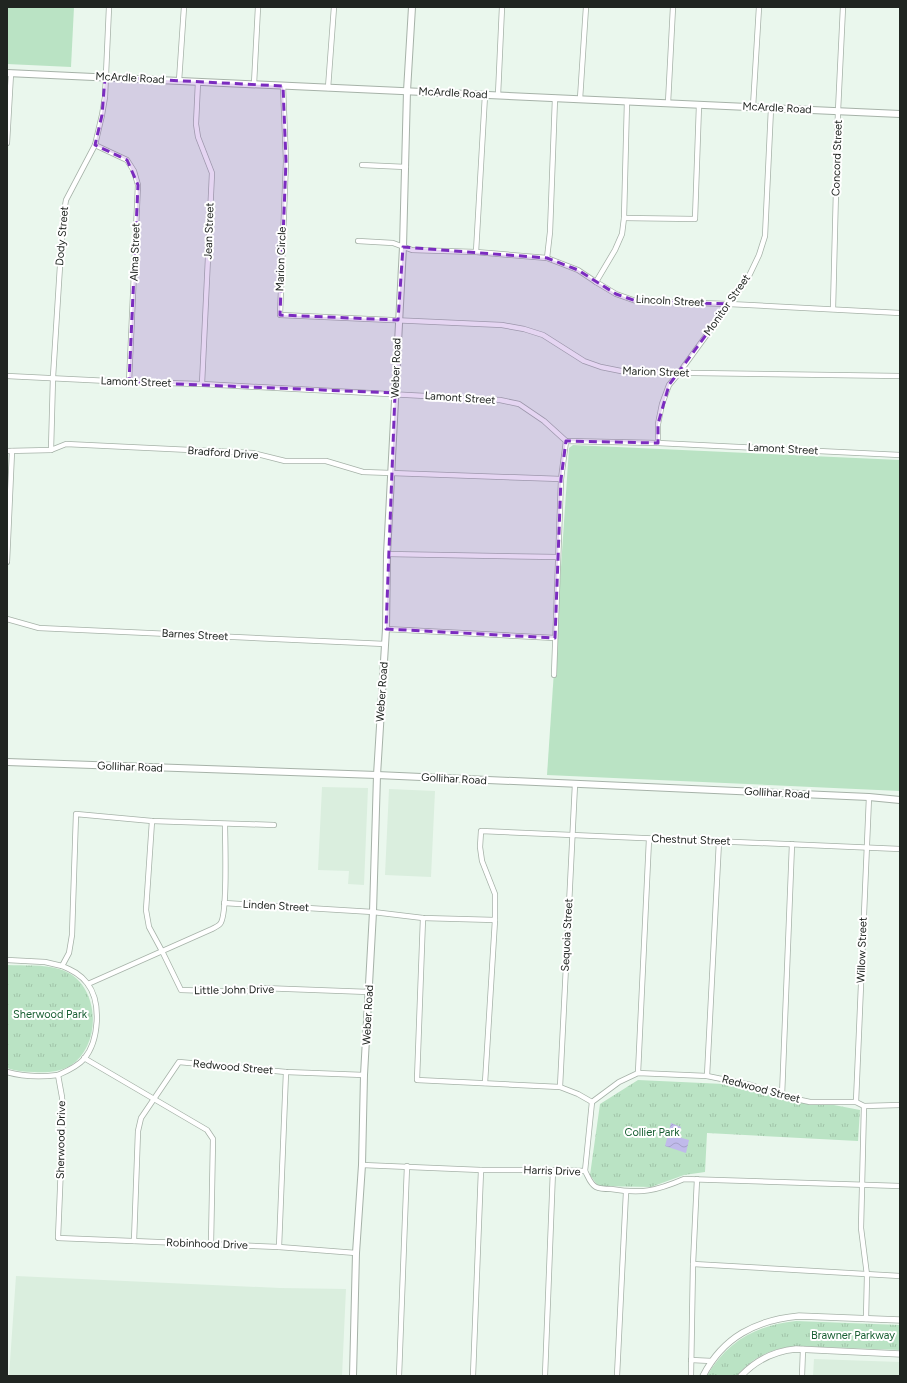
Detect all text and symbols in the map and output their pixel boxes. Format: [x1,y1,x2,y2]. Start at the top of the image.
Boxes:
street label: McArdle Road [95,70,165,86]
street label: McArdle Road [418,85,488,101]
street label: McArdle Road [742,100,812,116]
street label: Concord Street [829,120,845,196]
street label: Jean Street [202,202,216,260]
street label: Dody Street [53,206,71,266]
street label: Alma Street [127,223,143,281]
street label: Marion Circle [273,226,289,292]
street label: Monitor Street [701,272,753,338]
street label: Lincoln Street [635,293,705,309]
street label: Weber Road [388,338,404,398]
street label: Marion Street [622,364,690,380]
street label: Lamont Street [100,374,172,390]
street label: Lamont Street [424,389,496,407]
street label: Lamont Street [747,441,819,457]
street label: Bradford Drive [187,444,259,462]
street label: Barnes Street [161,627,229,643]
street label: Weber Road [373,661,391,723]
street label: Gollihar Road [97,759,163,775]
street label: Gollihar Road [421,771,487,787]
street label: Gollihar Road [744,785,810,801]
street label: Chestnut Street [651,832,731,848]
street label: Linden Street [242,898,310,914]
street label: Sequoia Street [559,898,575,972]
street label: Willow Street [854,917,870,983]
street label: Little John Drive [194,983,274,997]
street label: Weber Road [360,985,376,1045]
park label: Sherwood Park [13,1008,88,1021]
street label: Redwood Street [192,1057,274,1077]
street label: Redwood Street [720,1072,802,1106]
street label: Sherwood Drive [54,1101,68,1179]
park label: Collier Park [624,1126,680,1139]
street label: Harris Drive [523,1164,581,1178]
street label: Robinhood Drive [166,1236,248,1252]
park label: Brawner Parkway [811,1329,895,1342]

